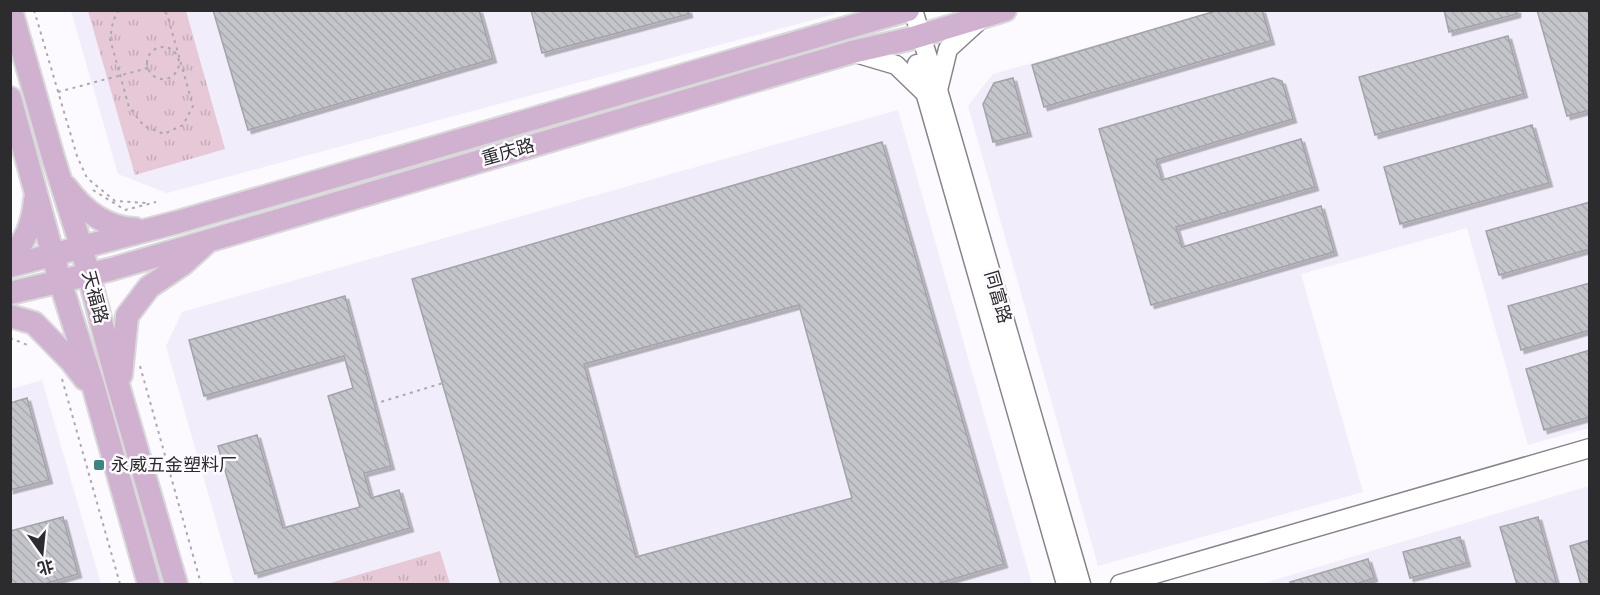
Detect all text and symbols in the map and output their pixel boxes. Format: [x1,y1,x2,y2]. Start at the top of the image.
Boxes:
street label: 重庆路 [479,134,536,168]
street label: 天福路 [79,268,113,325]
street label: 同富路 [982,268,1016,325]
place label: 永威五金塑料厂 [111,454,237,474]
marker: 永威五金塑料厂 [92,458,106,472]
north arrow [12,523,72,583]
text: 北 [36,557,56,578]

